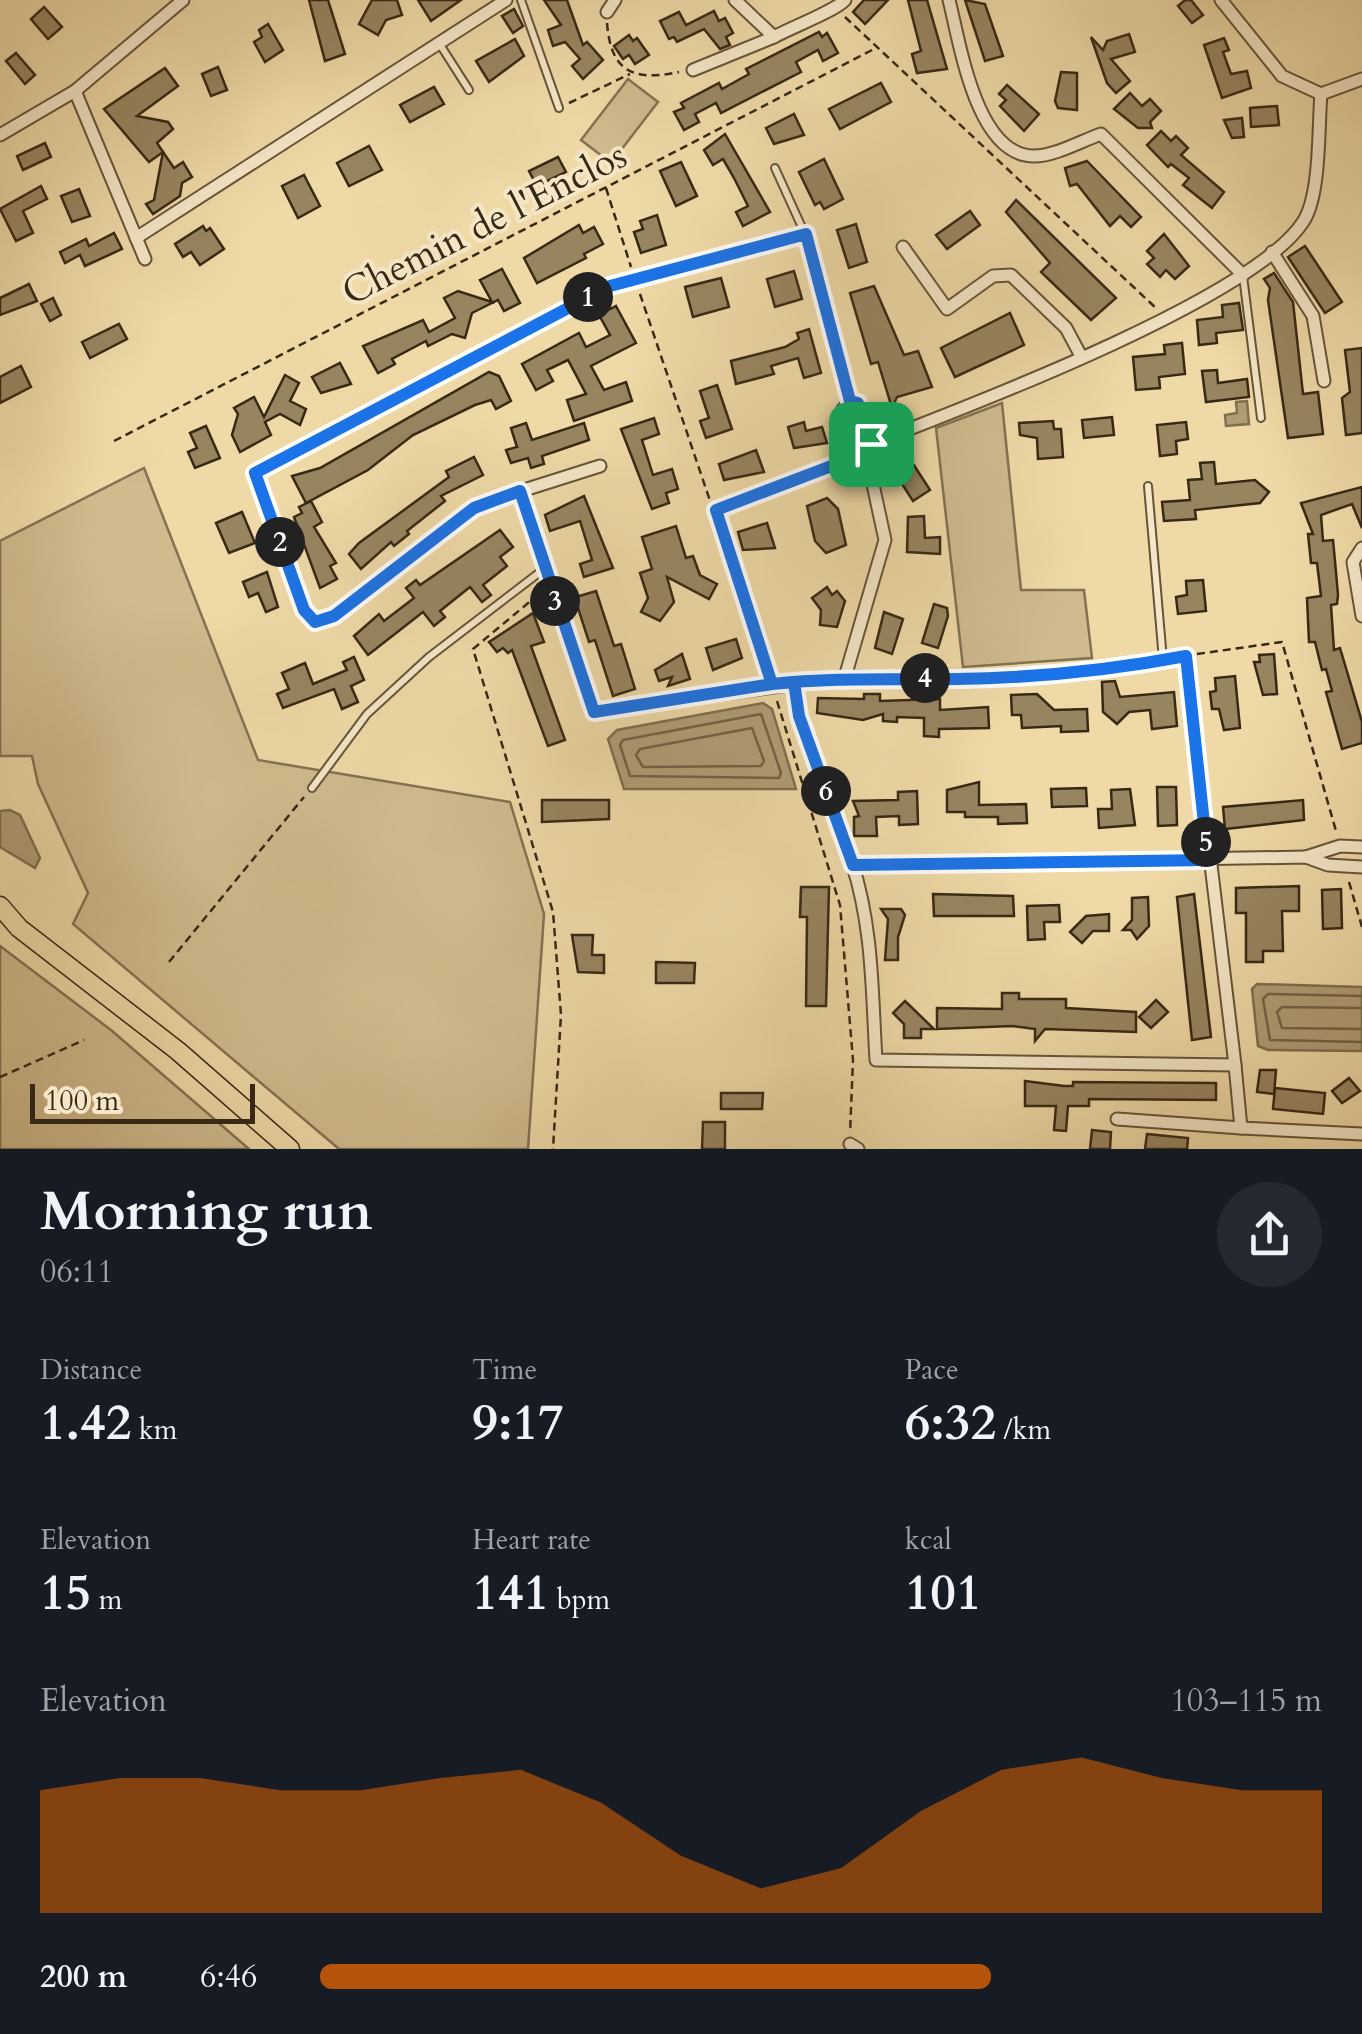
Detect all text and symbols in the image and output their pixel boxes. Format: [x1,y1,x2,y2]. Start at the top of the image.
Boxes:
street label: Chemin de l'Enclos [333,130,636,318]
pin: 1 [563,272,613,322]
text: 1 [581,278,595,316]
pin [829,402,914,487]
icon: arrive [844,417,899,472]
pin: 2 [255,517,305,567]
text: 2 [273,523,287,561]
pin: 3 [530,576,580,626]
text: 3 [548,582,562,620]
pin: 4 [900,653,950,703]
text: 4 [918,659,932,697]
pin: 6 [801,766,851,816]
text: 6 [819,772,833,810]
pin: 5 [1181,817,1231,867]
text: 5 [1199,823,1213,861]
scale bar [30,1079,255,1124]
text: 100 m [45,1082,119,1120]
text: Morning run [40,1175,373,1249]
button: share [1217,1182,1322,1287]
text: 06:11 [40,1250,114,1294]
text: Distance [40,1351,142,1389]
text: Time [472,1351,537,1389]
text: Pace [905,1351,959,1389]
text: 1.42 [40,1389,131,1457]
text: 9:17 [472,1389,564,1457]
text: 6:32 [905,1389,996,1457]
text: km [131,1411,178,1449]
text: /km [996,1411,1051,1449]
text: Elevation [40,1521,151,1559]
text: Heart rate [472,1521,591,1559]
text: kcal [905,1521,952,1559]
text: 15 [40,1559,91,1627]
text: 141 [472,1559,549,1627]
text: 101 [905,1559,982,1627]
text: m [91,1581,122,1619]
text: bpm [549,1581,610,1619]
text: Elevation [40,1679,167,1723]
text: 103–115 m [1170,1679,1322,1723]
text: 200 m [40,1955,127,1999]
text: 6:46 [200,1955,257,1999]

